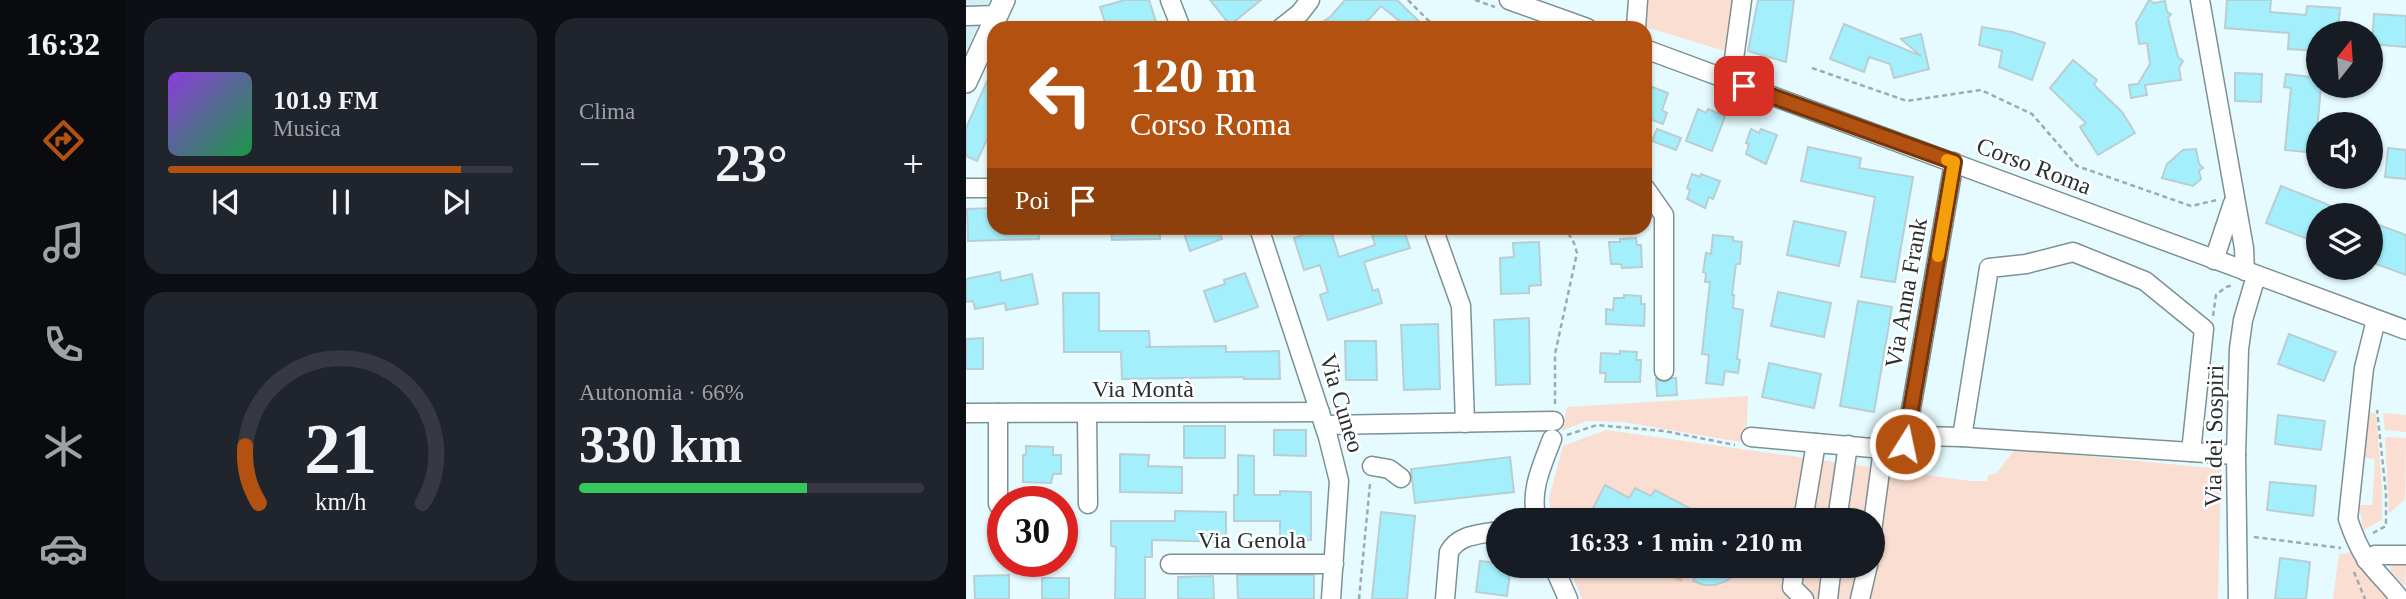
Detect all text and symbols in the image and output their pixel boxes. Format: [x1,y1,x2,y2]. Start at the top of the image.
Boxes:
north arrow [2306,21,2384,98]
map controls [2306,21,2383,280]
text: 16:32 [26,26,100,62]
text: 120 m [1130,48,1257,103]
icon: left [1015,49,1106,140]
pin [1714,56,1774,116]
icon: arrive [1725,67,1763,105]
text: 101.9 FM [273,86,378,115]
text: Clima [579,99,635,124]
text: Corso Roma [1130,106,1291,142]
button: sound [2306,112,2383,189]
icon: directions [39,116,88,165]
text: Musica [273,116,341,141]
street label: Corso Roma [1973,132,2095,200]
text: 23° [715,135,788,192]
text: − [579,143,600,185]
text: + [903,143,924,185]
icon: arrive [1064,182,1102,220]
icon: previous [207,183,245,221]
icon: pause [322,183,360,221]
icon: next [437,183,475,221]
text: Poi [1015,186,1050,215]
button: layers [2306,203,2383,280]
street label: Via Anna Frank [1880,216,1932,370]
icon: music [39,218,88,267]
icon: phone [39,320,88,369]
street label: Via Cuneo [1315,350,1369,456]
street label: Via dei Sospiri [2200,364,2228,507]
street label: Via Montà [1092,376,1194,402]
text: Autonomia · 66% [579,380,744,405]
position arrow [1868,407,1942,481]
text: 21 [304,408,377,489]
text: 330 km [579,416,742,473]
icon: climate [39,422,88,471]
speed limit sign: 30 [987,486,1078,577]
text: km/h [315,487,367,514]
icon: car [39,524,88,573]
street label: Via Genola [1198,527,1307,553]
text: 16:33 · 1 min · 210 m [1569,528,1803,557]

